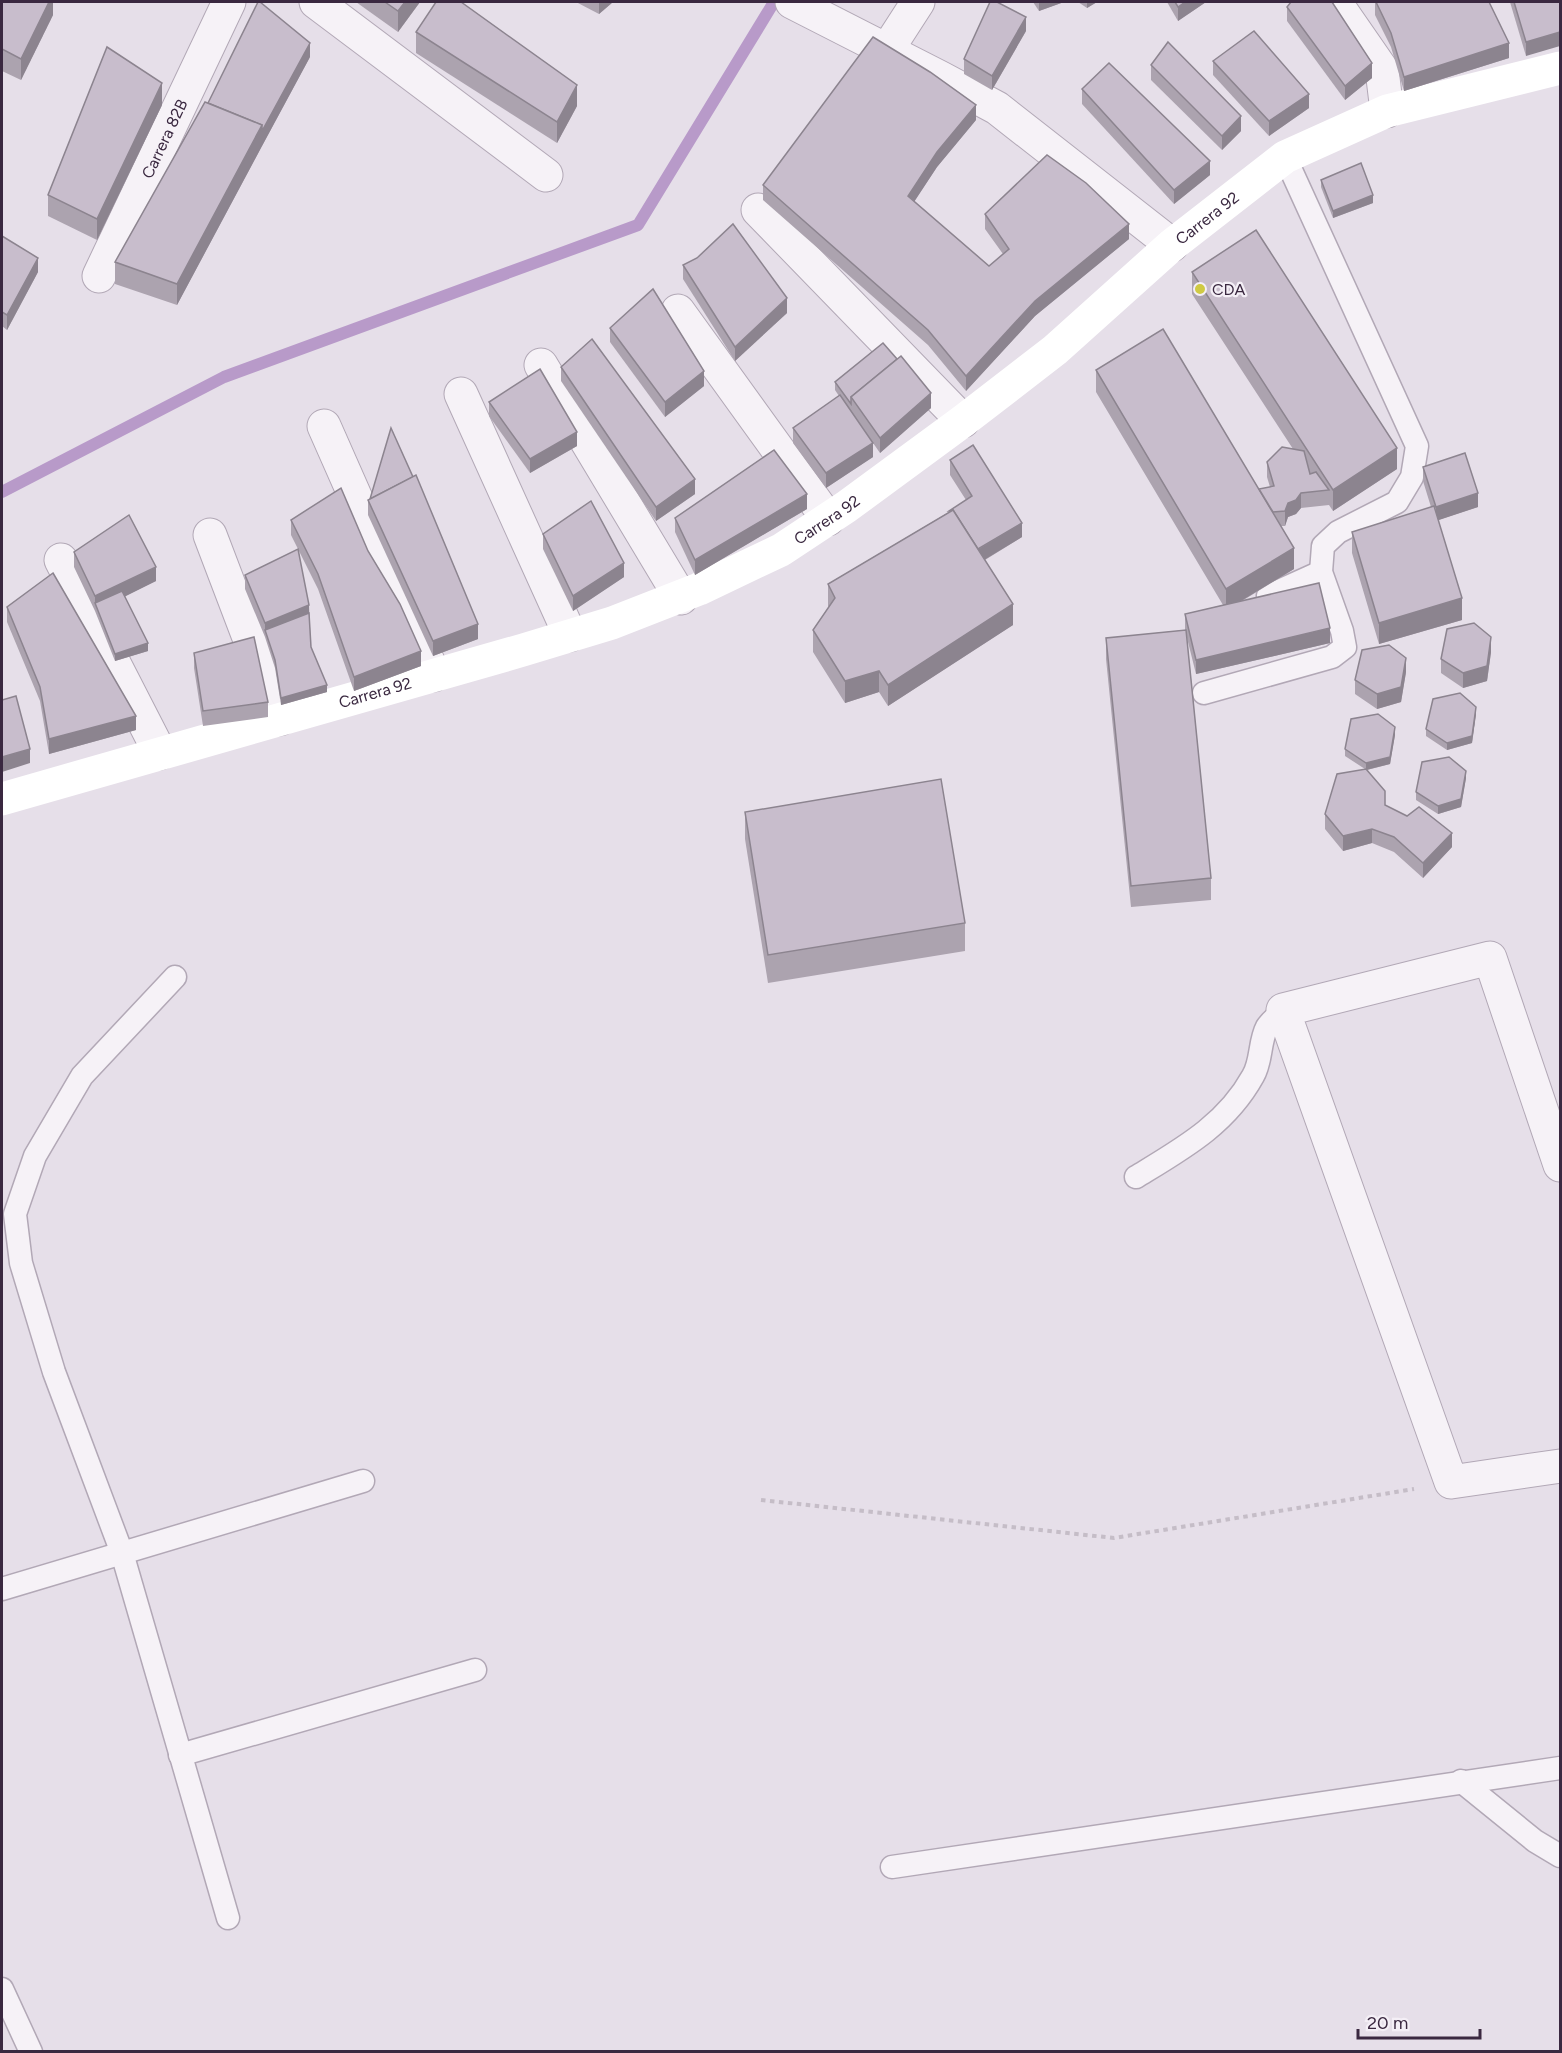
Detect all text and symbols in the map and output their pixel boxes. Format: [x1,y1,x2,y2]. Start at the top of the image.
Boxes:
street label: Carrera 82B [138,96,192,182]
street label: Carrera 92 [1172,188,1243,249]
place label: CDA [1212,280,1246,299]
marker: CDA [1193,282,1207,296]
street label: Carrera 92 [791,491,864,549]
street label: Carrera 92 [337,673,414,712]
scale bar [1358,2002,1480,2040]
text: 20 m [1367,2012,1408,2034]

